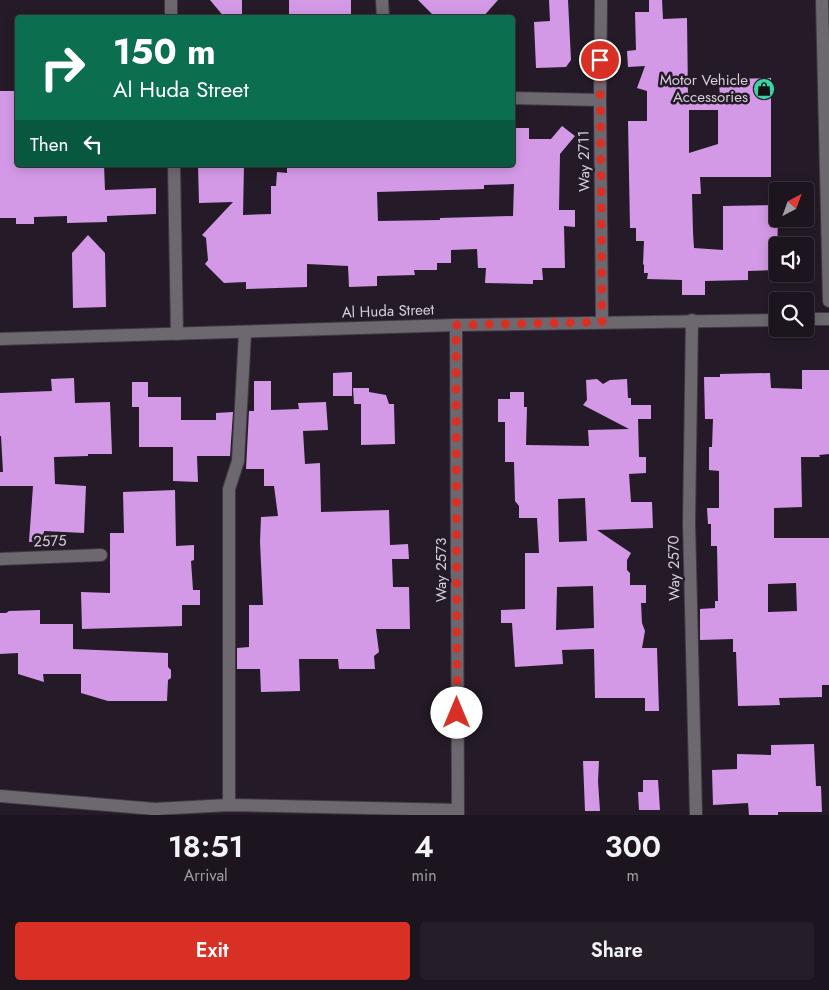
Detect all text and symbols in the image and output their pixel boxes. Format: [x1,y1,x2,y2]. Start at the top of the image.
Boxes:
text: 150 m [113,27,216,77]
icon: right [30,35,95,100]
pin [579,39,621,81]
icon: arrive [586,46,614,74]
place label: Motor Vehicle Accessories [660,69,748,108]
text: Al Huda Street [113,73,249,105]
shop icon: Motor Vehicle Accessories [752,77,776,101]
icon: left [79,130,107,158]
street label: Way 2711 [572,130,596,192]
text: Then [30,131,69,158]
north arrow [769,182,814,228]
map controls [769,182,814,337]
button: sound [769,237,814,282]
button: search [769,292,814,337]
street label: Al Huda Street [341,298,435,324]
street label: 2575 [33,529,67,553]
street label: Way 2570 [662,535,686,601]
street label: Way 2573 [430,538,452,602]
position arrow [430,686,482,738]
text: 18:51 [168,825,244,868]
text: 4 [414,825,434,868]
text: 300 [605,825,661,868]
text: Arrival [184,864,228,887]
text: min [412,864,437,887]
text: m [627,864,639,887]
button: Exit [15,922,410,980]
button: Share [420,922,814,980]

